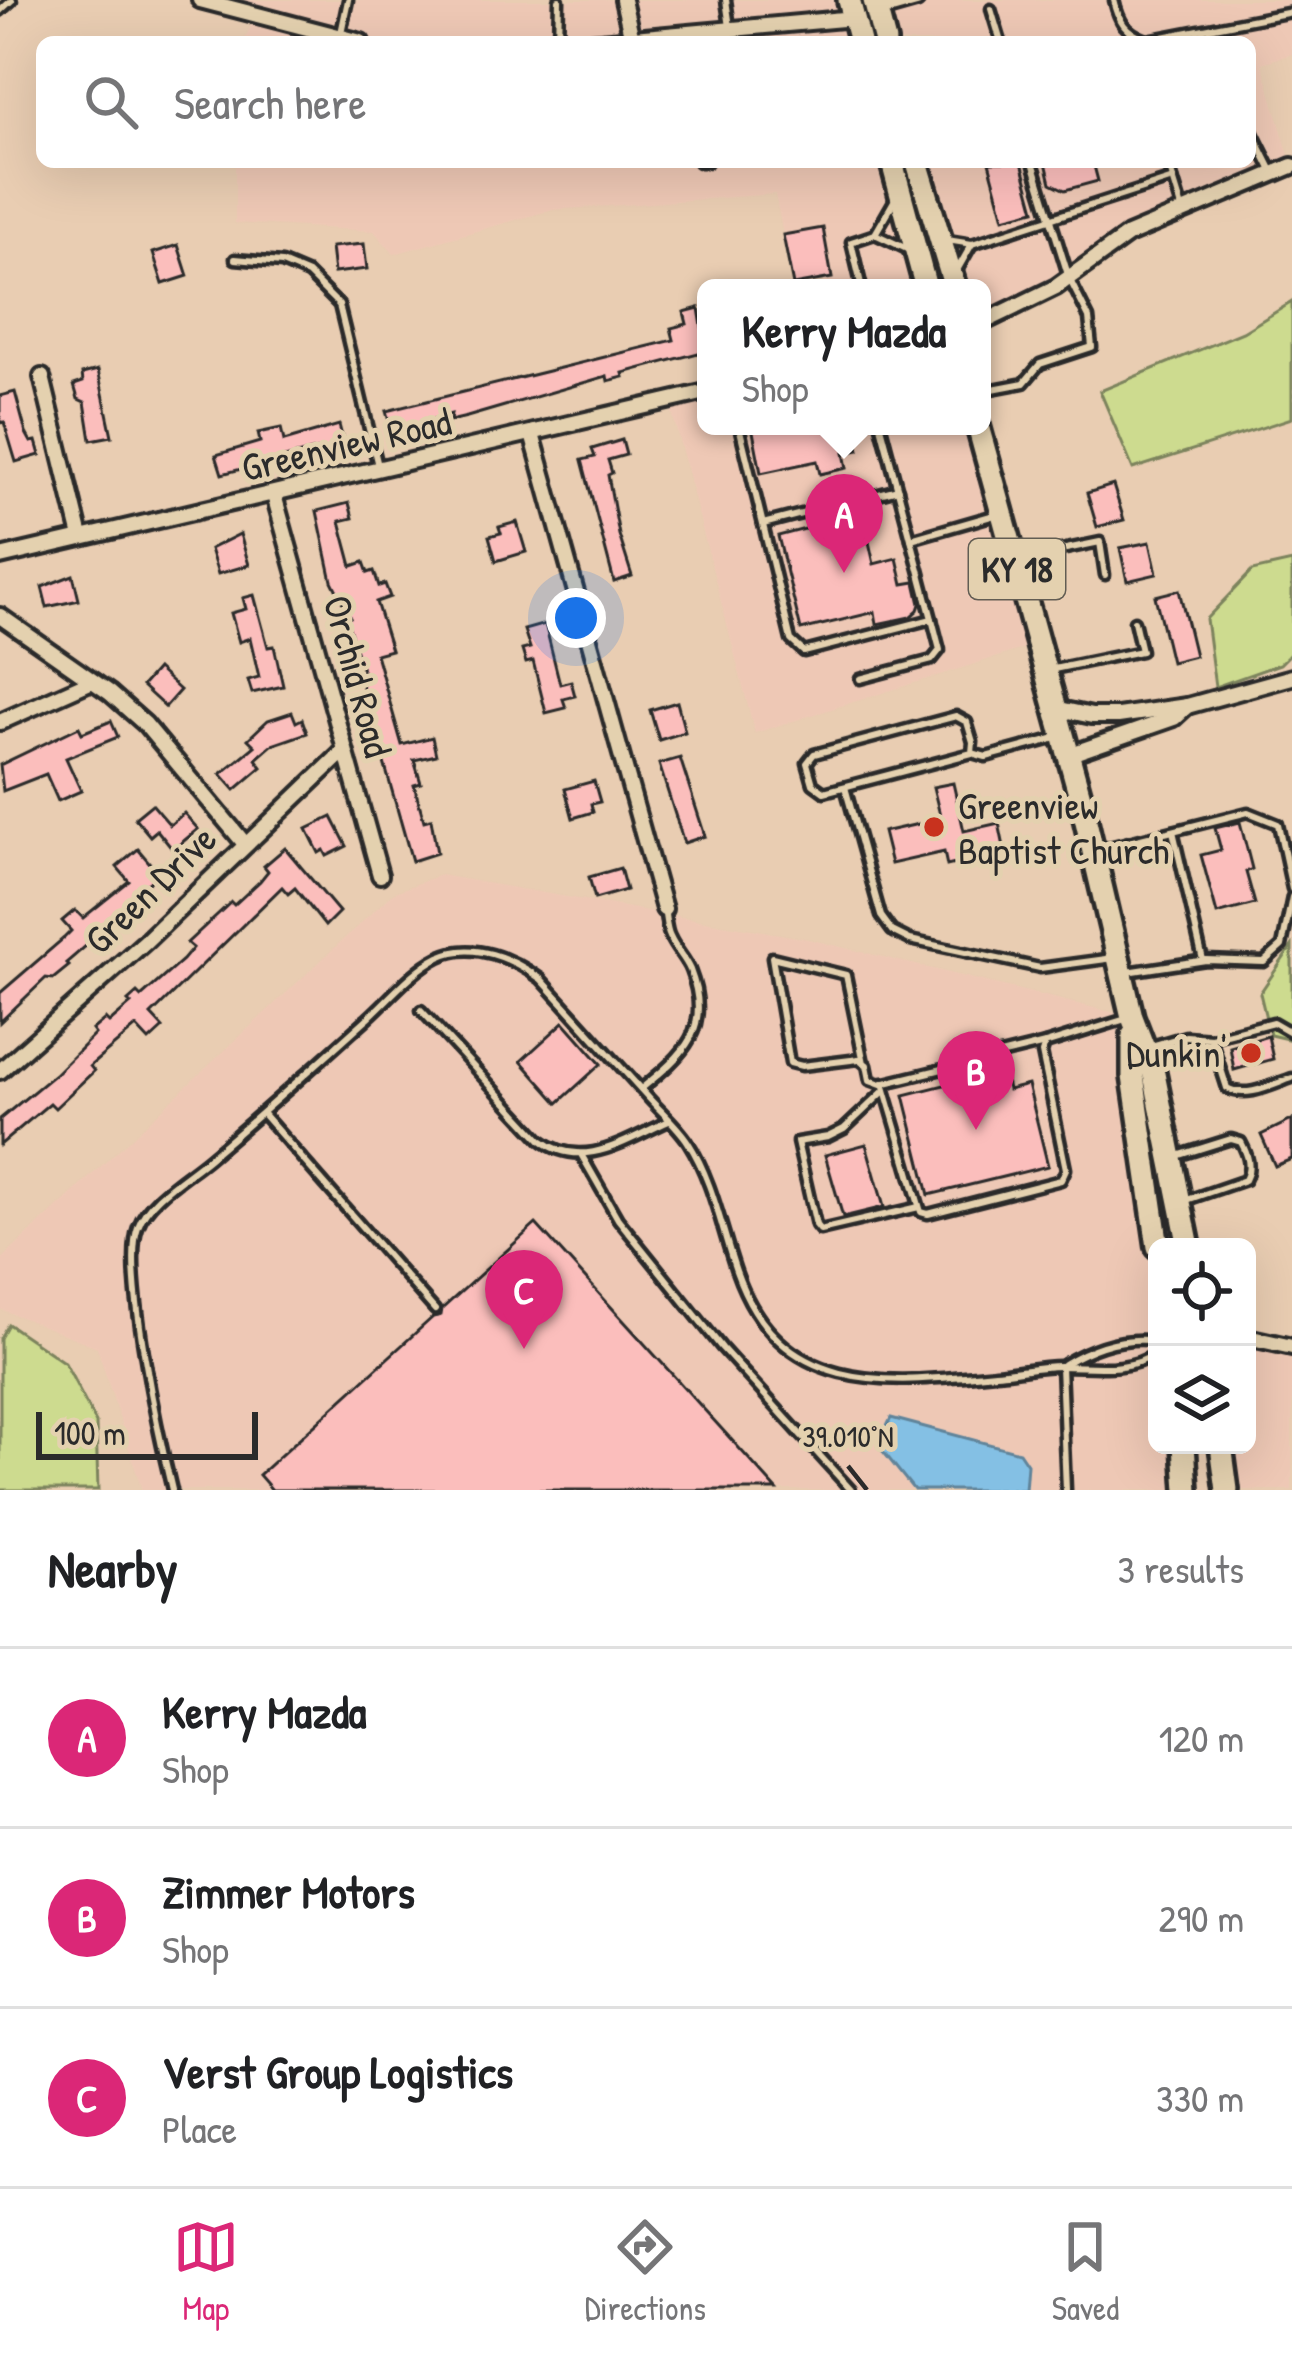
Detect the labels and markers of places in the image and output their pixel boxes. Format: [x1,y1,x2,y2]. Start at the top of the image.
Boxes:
pin: A [805,474,883,573]
place label: Greenview Baptist Church [958,778,1169,876]
marker: Greenview Baptist Church [921,814,947,840]
place label: Dunkin' [1126,1026,1227,1079]
pin: B [937,1031,1015,1130]
marker: Dunkin' [1238,1040,1264,1066]
pin: C [485,1250,563,1349]

